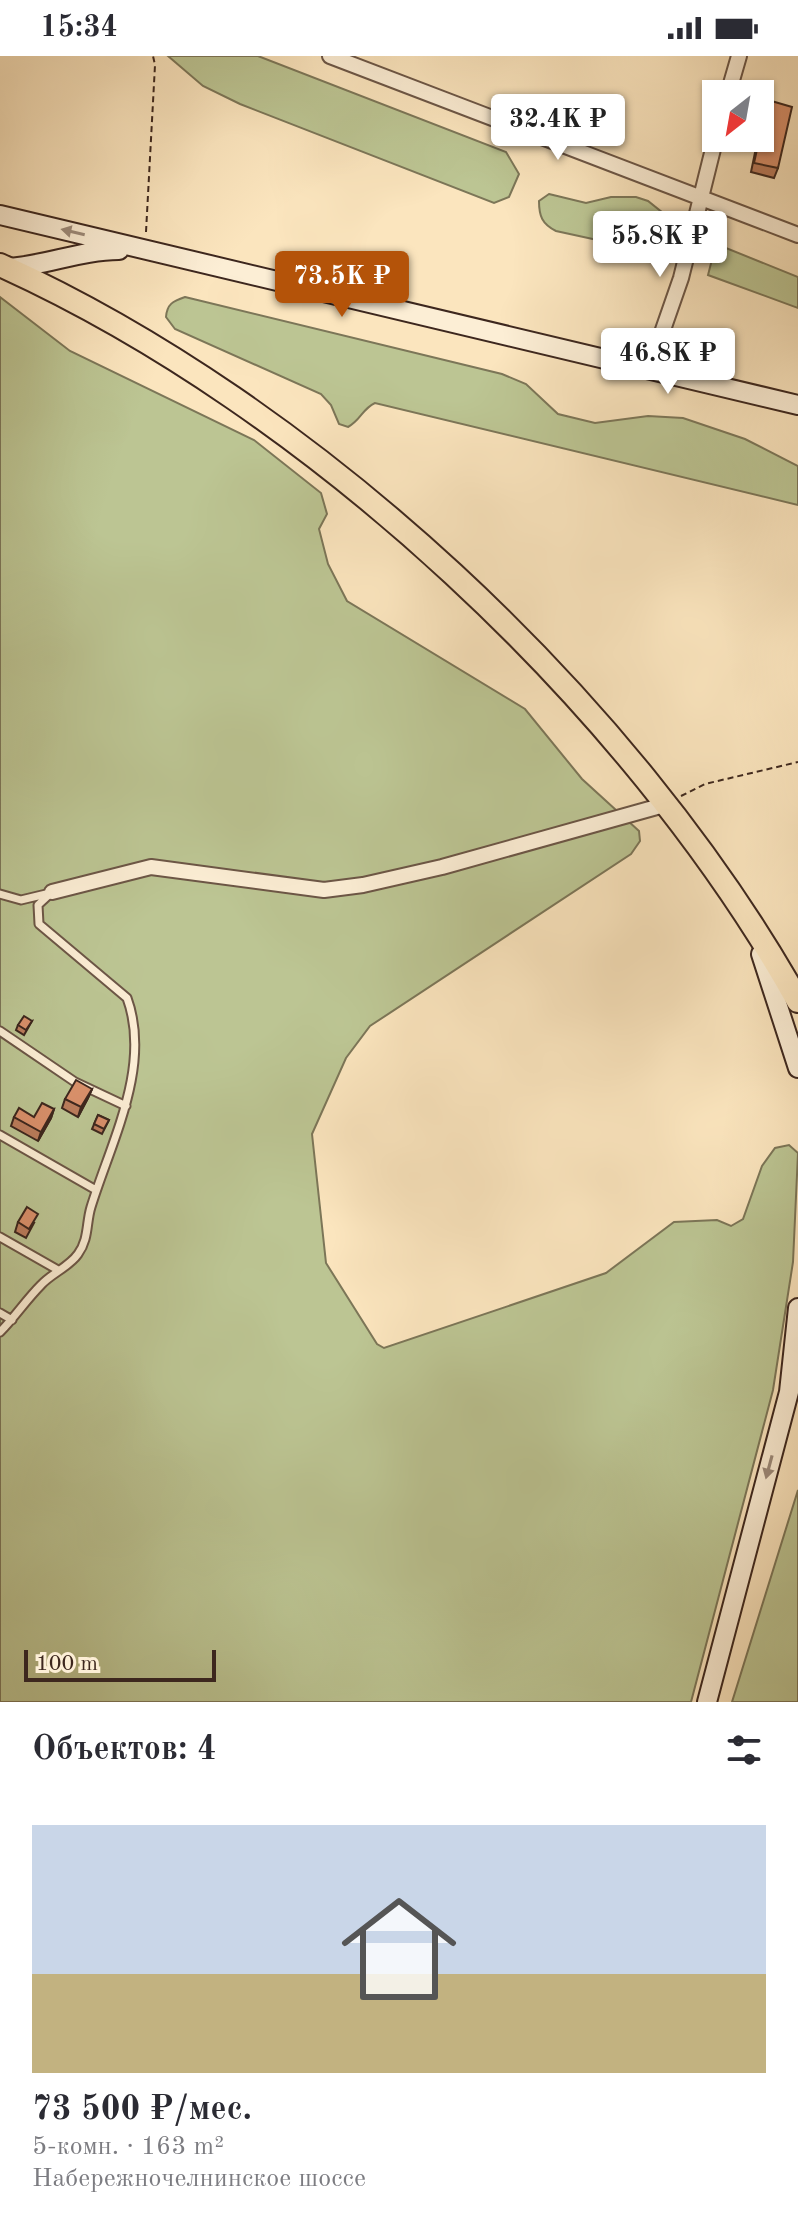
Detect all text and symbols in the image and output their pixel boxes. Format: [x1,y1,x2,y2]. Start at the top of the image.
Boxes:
text: 15:34 [40,13,118,43]
north arrow [702,80,774,152]
map controls [702,80,774,152]
pin: 32.4K ₽ [484,94,632,162]
text: 32.4K ₽ [509,107,607,133]
pin: 55.8K ₽ [586,211,734,279]
text: 55.8K ₽ [611,224,709,250]
one-way arrow [60,226,85,238]
pin: 73.5K ₽ [268,251,416,319]
text: 73.5K ₽ [293,264,391,290]
pin: 46.8K ₽ [594,328,742,396]
text: 46.8K ₽ [619,341,717,367]
one-way arrow [763,1455,775,1480]
scale bar [24,1646,216,1682]
text: 100 m [36,1653,98,1675]
icon: filters [722,1728,766,1772]
text: Объектов: 4 [32,1733,217,1767]
icon: home [327,1877,471,2021]
text: 73 500 ₽/мес. [32,2093,252,2127]
text: 5-комн. · 163 m² [32,2134,224,2160]
text: Набережночелнинское шоссе [32,2166,366,2192]

